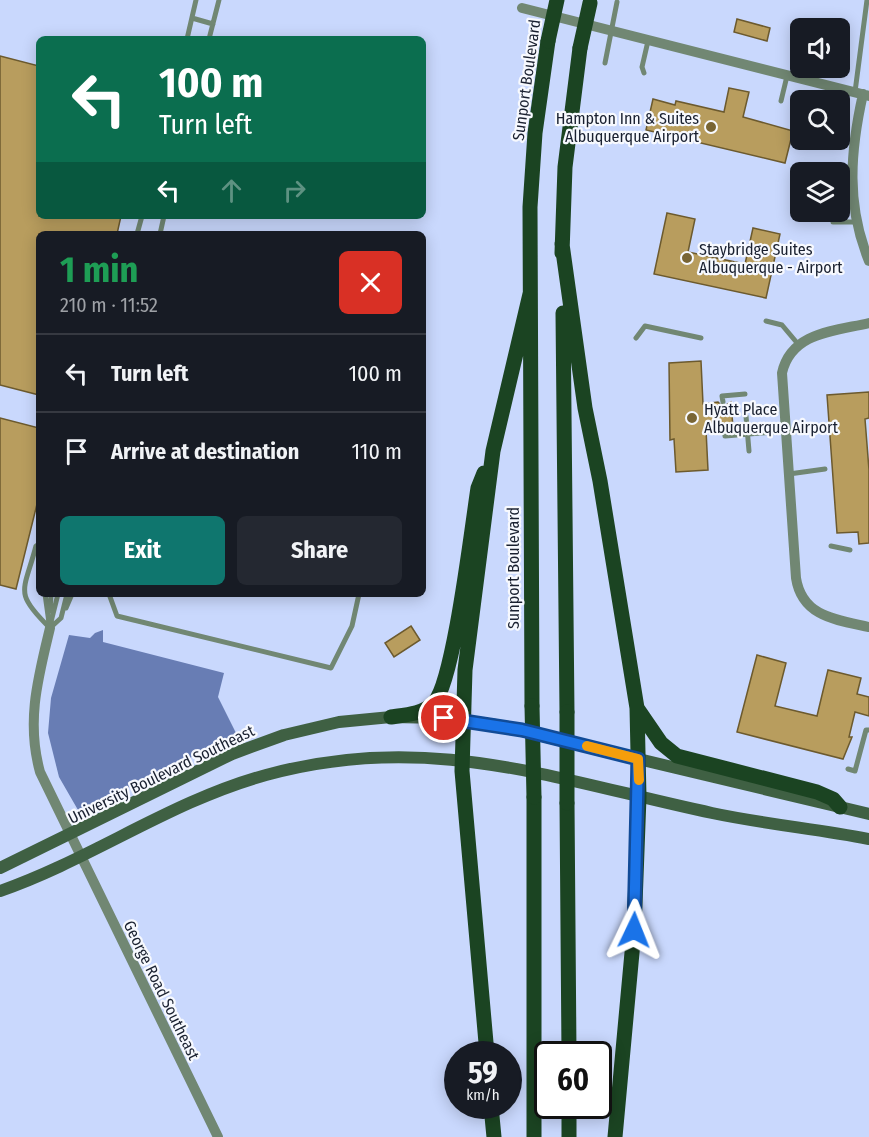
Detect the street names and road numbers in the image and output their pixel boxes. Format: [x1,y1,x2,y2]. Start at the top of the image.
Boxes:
street label: Sunport Boulevard [509,18,544,142]
street label: Sunport Boulevard [504,507,523,629]
street label: University Boulevard Southeast [65,721,258,828]
street label: George Road Southeast [120,917,204,1064]

